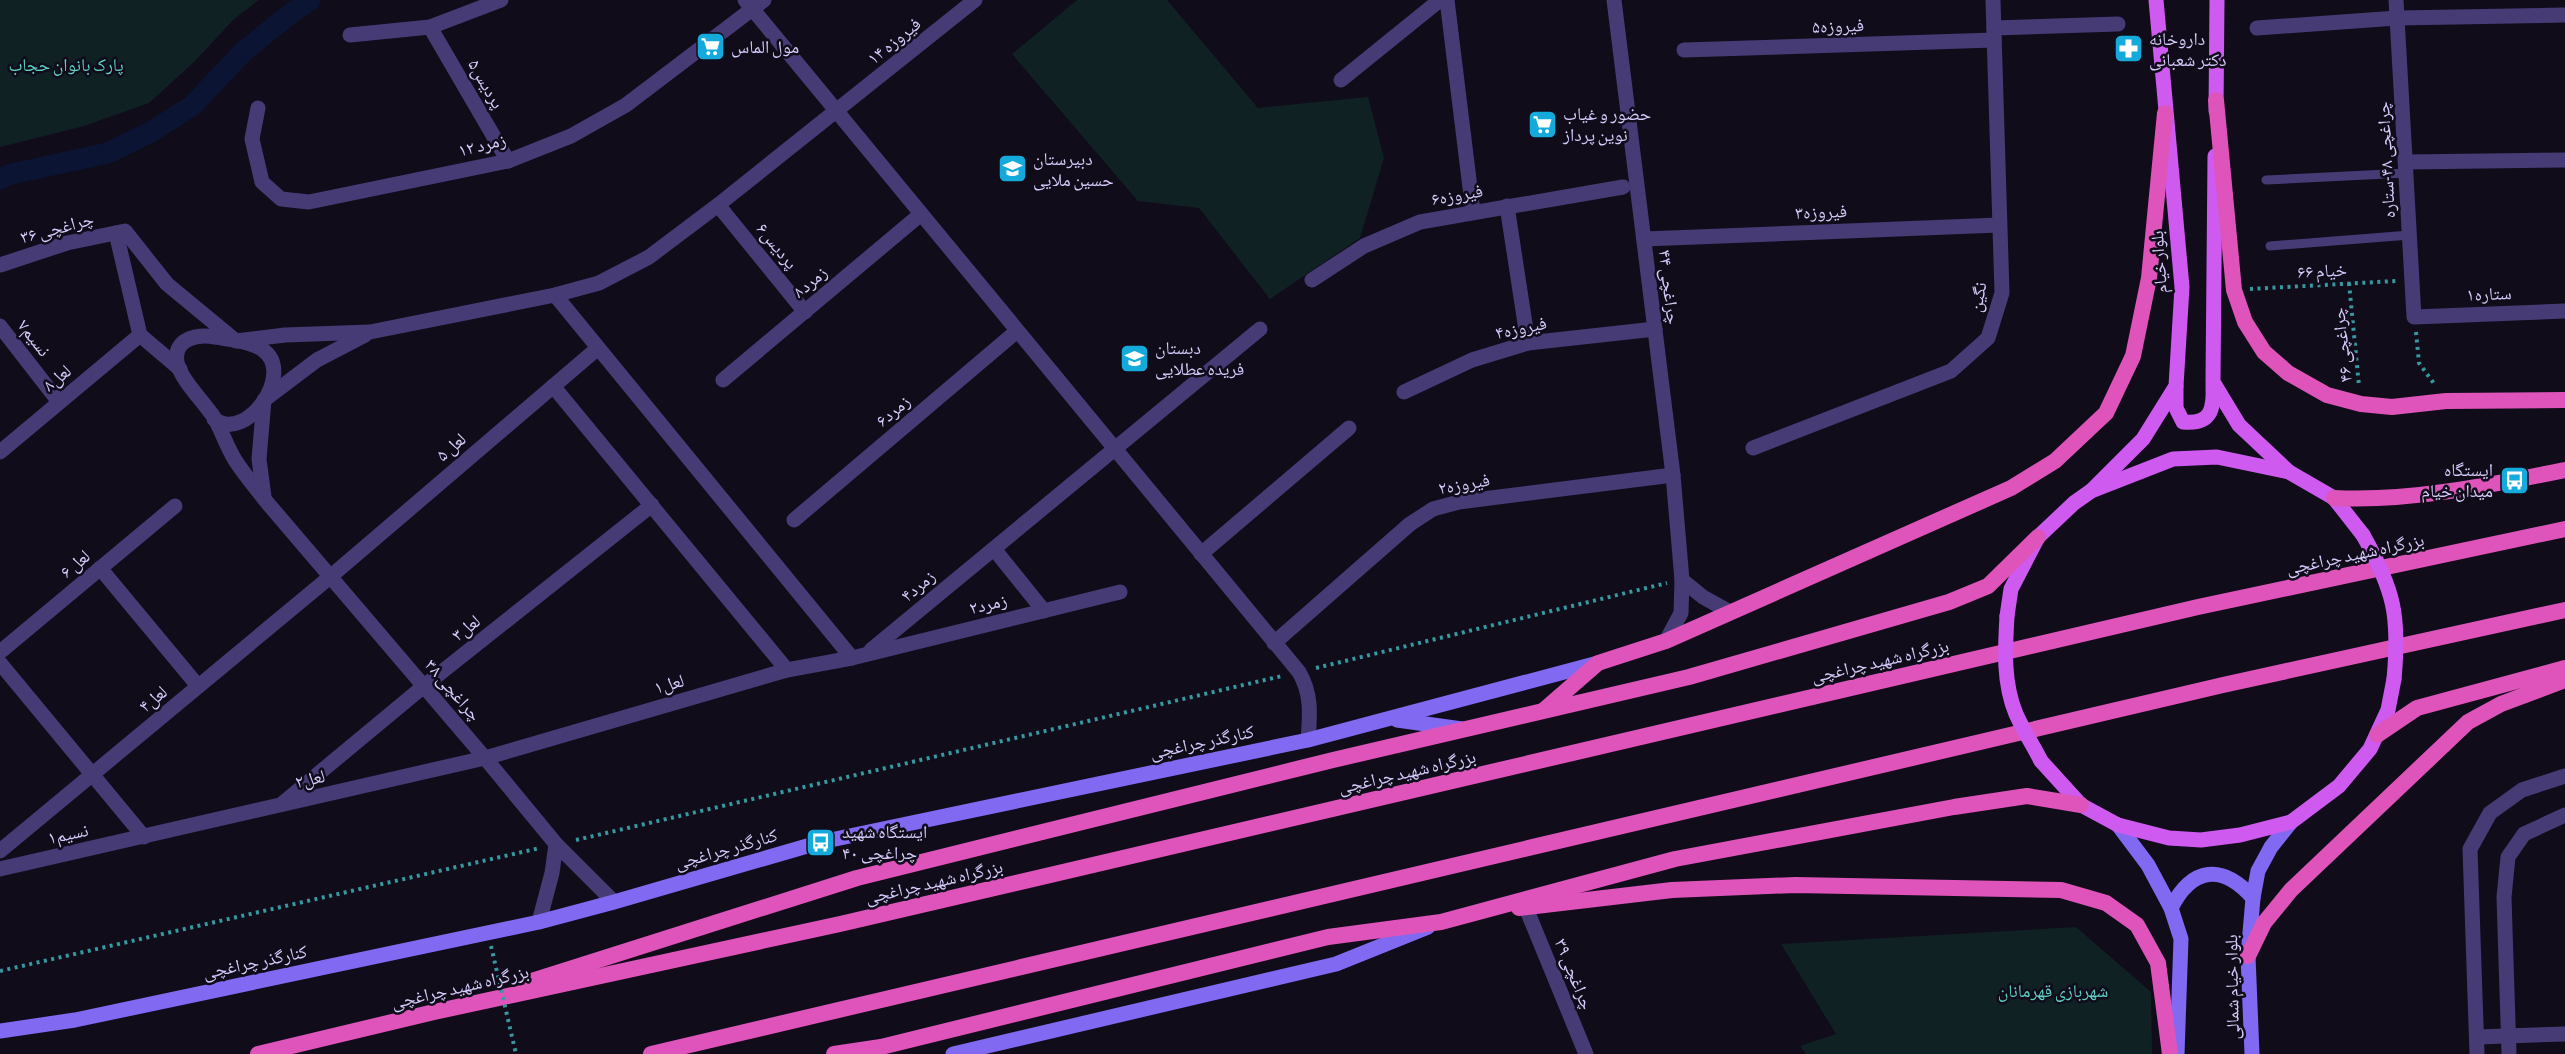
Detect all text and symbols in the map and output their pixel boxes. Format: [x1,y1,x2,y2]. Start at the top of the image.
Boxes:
street label: فیروزه ۱۴ [863,13,925,69]
street label: فیروزه۵ [1812,14,1864,37]
place label: داروخانه دکتر شعبانی [2149,28,2227,71]
supermarket icon: مول الماس [694,31,726,63]
pharmacy icon: داروخانه دکتر شعبانی [2112,33,2144,65]
place label: مول الماس [731,36,799,58]
park label: پارک بانوان حجاب [8,54,124,76]
street label: پردیس۵ [463,55,509,113]
street label: چراغچی ۴۸-ستاره [2372,101,2400,219]
place label: حضور و غیاب نوین پرداز [1562,103,1651,146]
supermarket icon: حضور و غیاب نوین پرداز [1526,108,1558,140]
street label: زمرد ۱۲ [456,128,508,161]
place label: دبیرستان حسین ملایی [1033,148,1114,191]
school or university icon: دبیرستان حسین ملایی [996,153,1028,185]
street label: فیروزه۶ [1429,180,1484,210]
street label: فیروزه۳ [1795,200,1847,223]
street label: چراغچی ۳۶ [18,208,96,248]
street label: پردیس۶ [752,218,802,274]
street label: بلوار خیام [2146,230,2173,294]
street label: چراغچی ۴۴ [1654,248,1684,326]
street label: خیام ۶۶ [2296,259,2348,284]
street label: زمرد۸ [788,261,831,302]
street label: نگین [1964,280,1992,314]
street label: ستاره۱ [2466,282,2512,305]
street label: چراغچی ۴۶ [2327,307,2357,383]
street label: فیروزه۴ [1493,312,1549,343]
street label: نسیم۷ [12,315,55,362]
place label: دبستان فریده عطلایی [1155,337,1244,380]
school or university icon: دبستان فریده عطلایی [1118,342,1150,374]
street label: لعل۸ [38,360,76,396]
street label: زمرد۶ [871,390,914,431]
street label: لعل ۵ [432,428,470,466]
place label: ایستگاه میدان خیام [2421,459,2493,503]
bus stop icon: ایستگاه میدان خیام [2498,464,2530,496]
street label: فیروزه۲ [1436,469,1491,499]
street label: بزرگراه شهید چراغچی [2284,529,2426,579]
street label: لعل ۶ [55,545,95,583]
street label: زمرد۴ [896,565,939,606]
street label: زمرد۲ [967,589,1009,618]
street label: لعل۳ [447,610,485,646]
street label: بزرگراه شهید چراغچی [1809,634,1951,688]
street label: چراغچی ۳۸ [420,654,486,726]
street label: لعل۱ [652,669,686,699]
street label: لعل۴ [134,681,172,717]
street label: کنارگذر چراغچی [1148,720,1257,764]
street label: بزرگراه شهید چراغچی [1336,745,1478,799]
street label: لعل۲ [293,765,327,793]
street label: نسیم۱ [46,819,91,850]
place label: ایستگاه شهید چراغچی ۴۰ [842,821,927,864]
street label: کنارگذر چراغچی [672,824,781,874]
bus stop icon: ایستگاه شهید چراغچی ۴۰ [805,826,837,858]
street label: بزرگراه شهید چراغچی [863,855,1005,909]
street label: بلوار خیام شمالی [2220,934,2245,1040]
street label: چراغچی ۳۹ [1550,935,1598,1013]
street label: کنارگذر چراغچی [201,940,310,984]
street label: بزرگراه شهید چراغچی [389,960,531,1014]
park label: شهربازی قهرمانان [1998,980,2108,1002]

